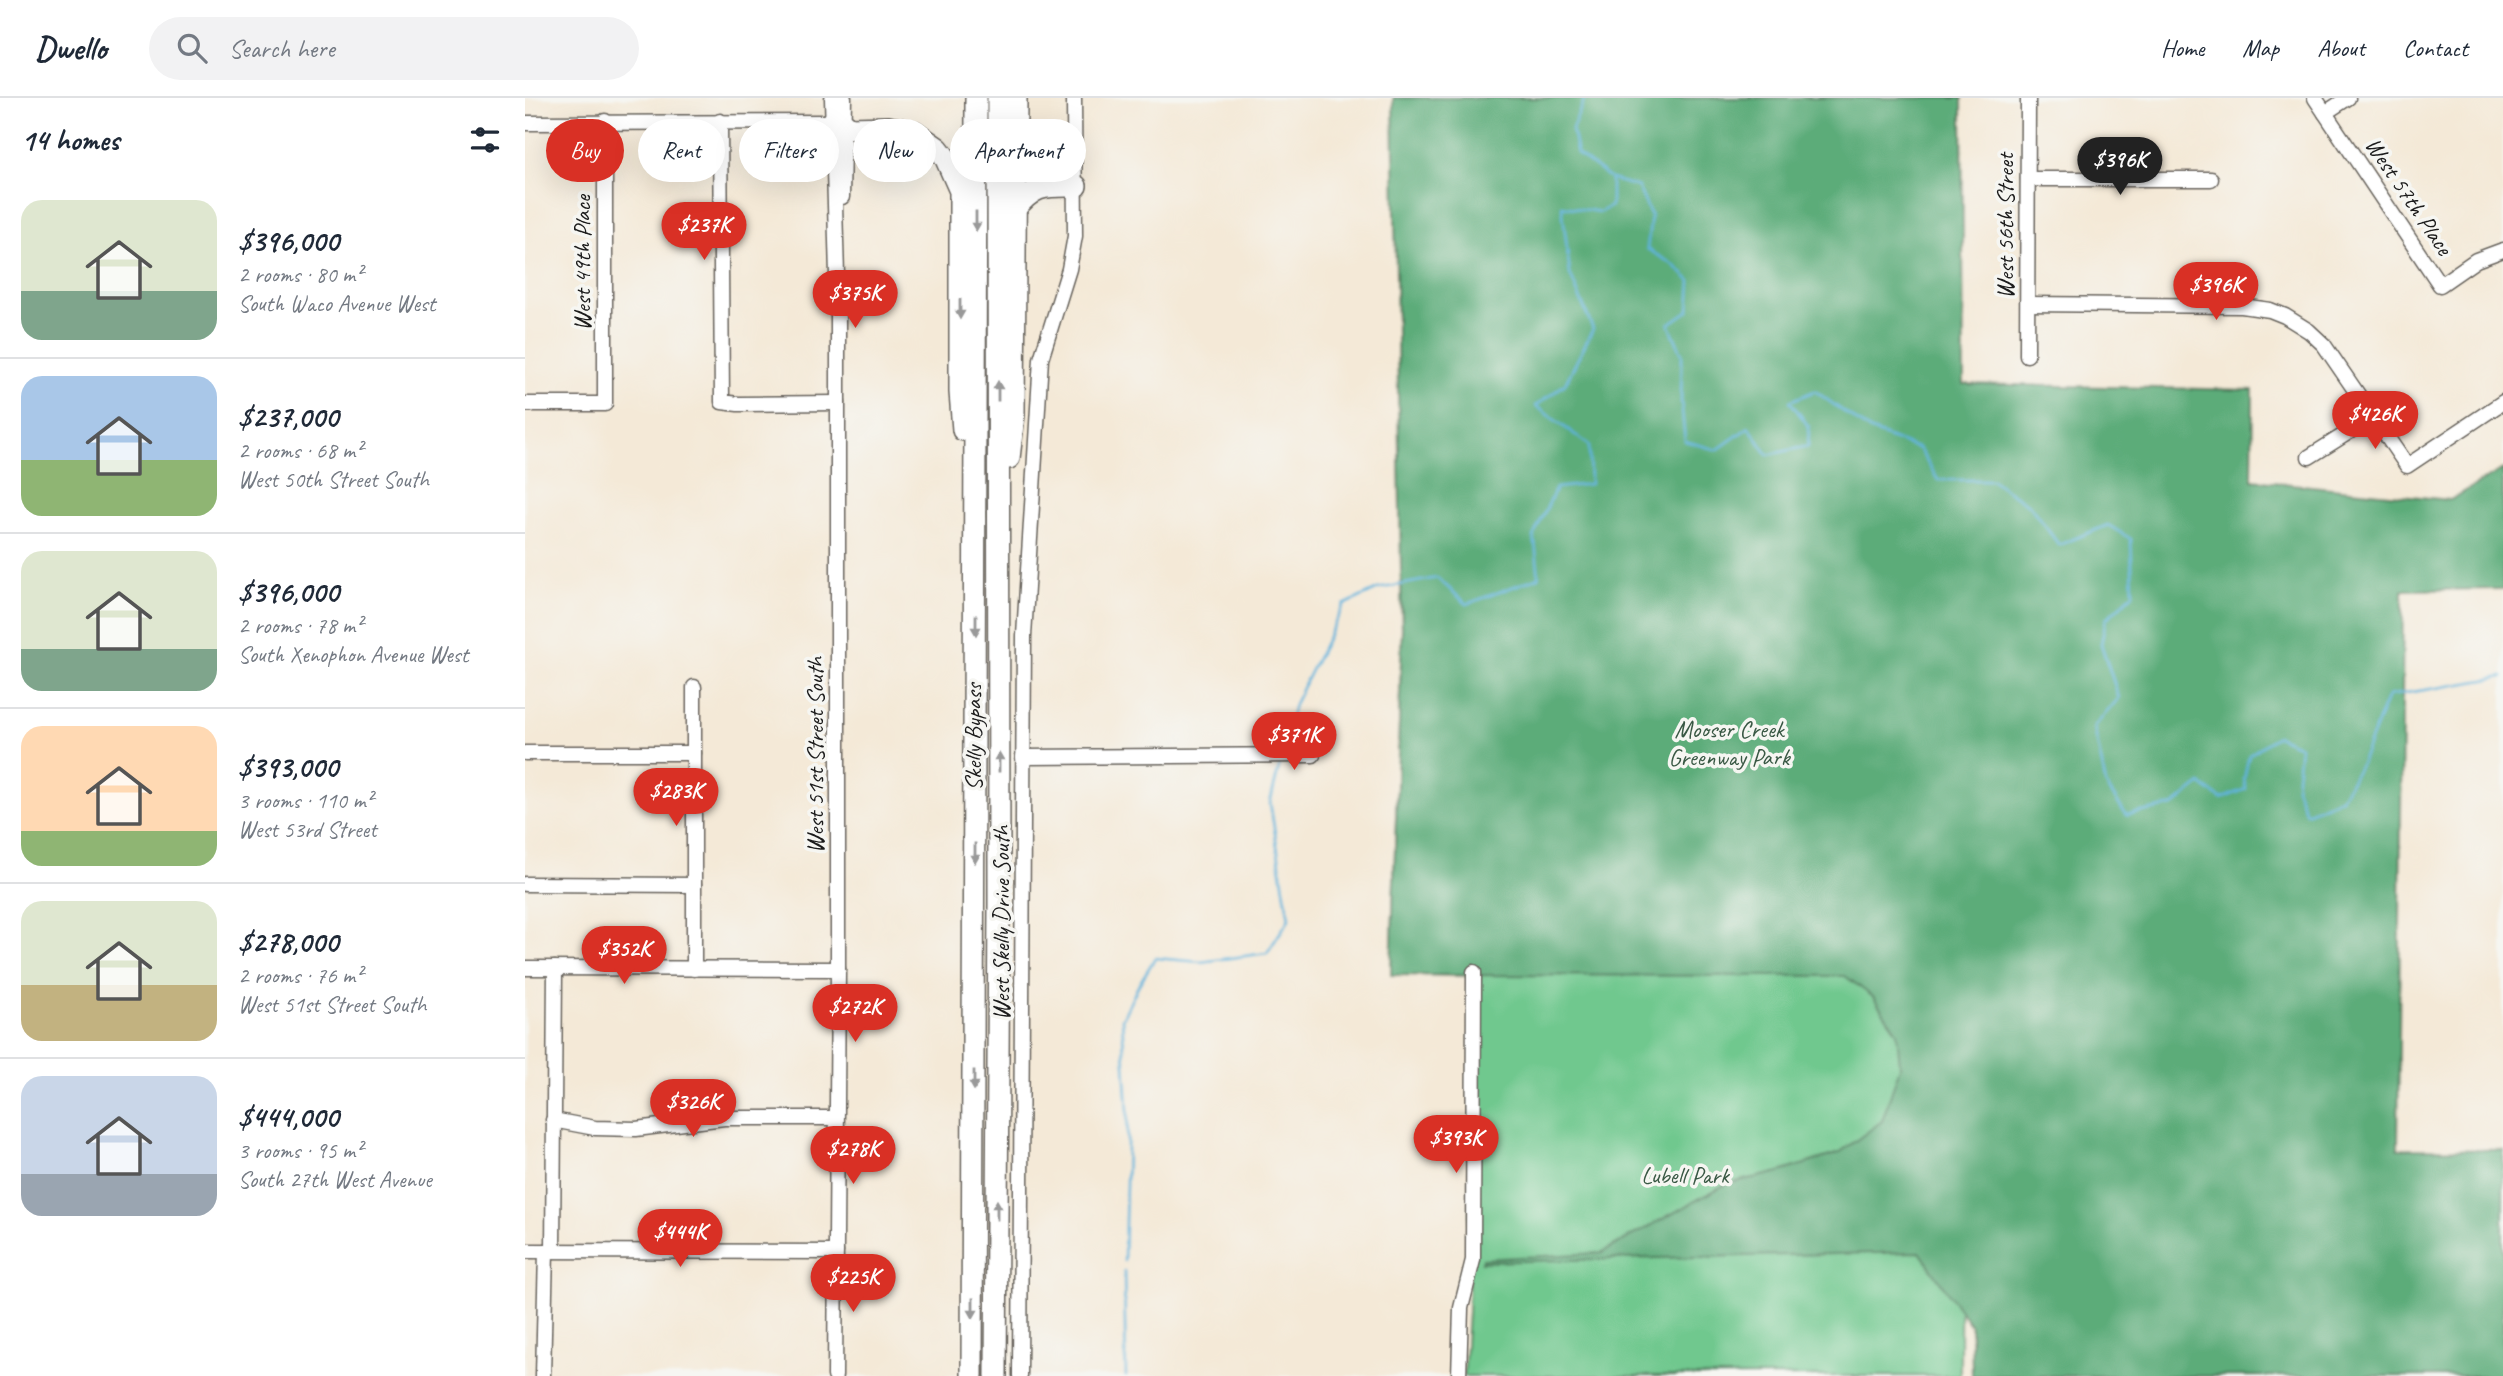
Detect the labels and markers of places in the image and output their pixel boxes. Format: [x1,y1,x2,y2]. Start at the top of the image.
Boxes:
pin: $396K [2071,138,2169,197]
pin: $237K [655,202,753,262]
pin: $396K [2167,262,2265,322]
pin: $375K [806,271,904,330]
pin: $426K [2326,392,2424,451]
pin: $371K [1245,712,1343,772]
pin: $283K [627,768,725,828]
pin: $352K [575,926,673,986]
pin: $272K [806,984,904,1044]
pin: $326K [644,1080,742,1139]
pin: $393K [1407,1116,1505,1175]
pin: $278K [804,1126,902,1186]
pin: $444K [631,1210,729,1269]
pin: $225K [804,1254,902,1314]

